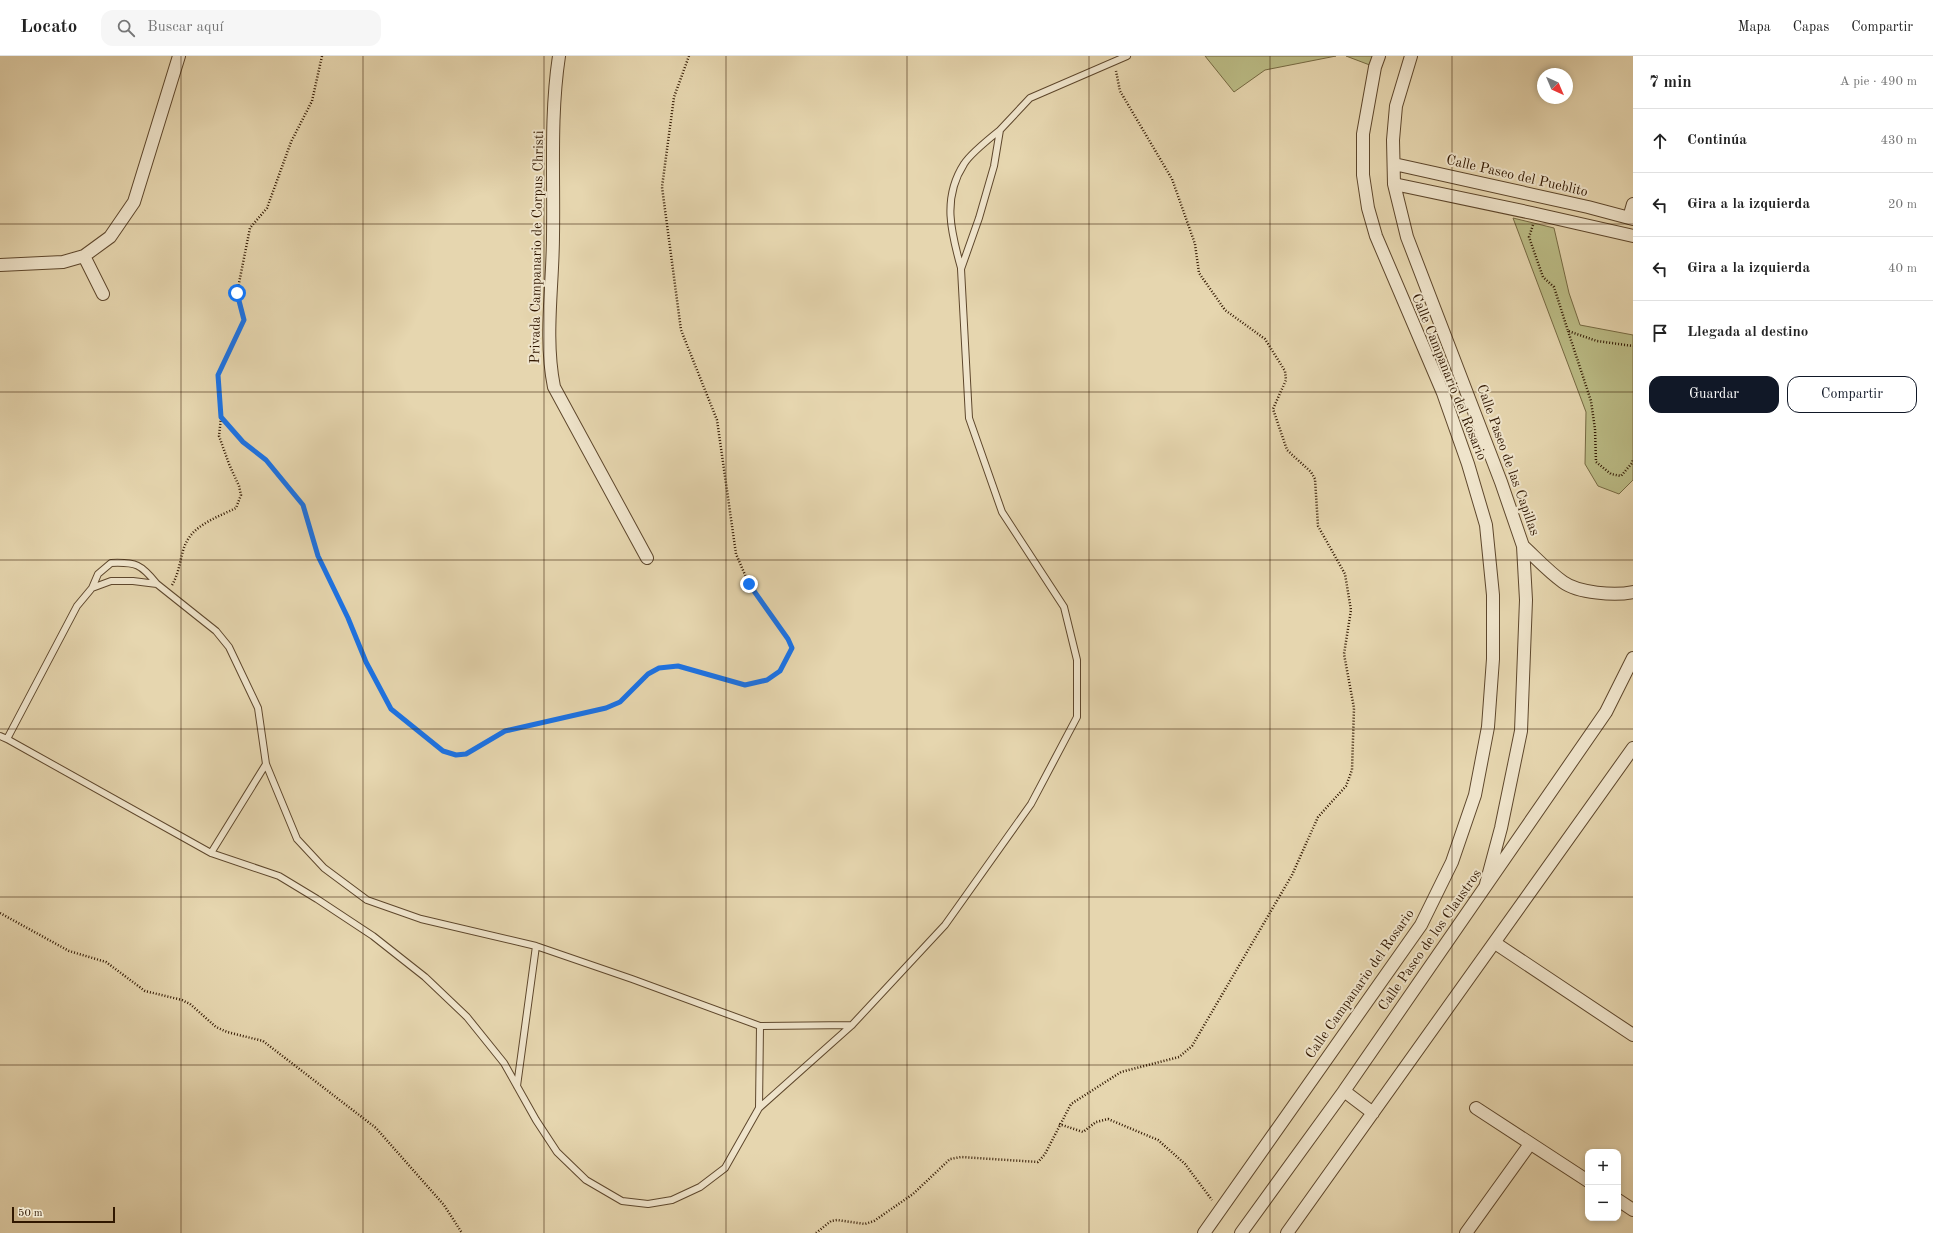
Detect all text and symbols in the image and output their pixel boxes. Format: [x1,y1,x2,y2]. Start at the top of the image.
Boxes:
search box [101,10,381,46]
icon: search [115,17,137,39]
text: Locato [20,18,77,37]
text: Buscar aquí [147,20,224,35]
text: Mapa [1738,20,1771,34]
text: Capas [1793,20,1829,34]
text: Compartir [1851,20,1913,34]
north arrow [1537,68,1573,104]
text: 7 min [1649,74,1692,91]
text: A pie · 490 m [1840,75,1917,88]
street label: Privada Campanario de Corpus Christi [528,130,546,364]
icon: ahead [1649,130,1671,152]
text: Continúa [1687,133,1747,148]
text: 430 m [1880,134,1917,147]
street label: Calle Paseo del Pueblito [1445,153,1589,199]
icon: left [1649,194,1671,216]
text: Gira a la izquierda [1687,197,1810,212]
text: 20 m [1888,198,1917,211]
icon: left [1649,258,1671,280]
text: Gira a la izquierda [1687,261,1810,276]
text: 40 m [1888,262,1917,275]
route start [228,284,246,302]
street label: Calle Campanario del Rosario [1409,292,1489,462]
icon: arrive [1649,322,1671,344]
text: Llegada al destino [1687,325,1808,340]
button: Guardar [1649,376,1779,413]
button: Compartir [1787,376,1917,413]
street label: Calle Paseo de las Capillas [1474,383,1542,537]
route end [740,575,758,593]
street label: Calle Paseo de los Claustros [1376,867,1484,1013]
street label: Calle Campanario del Rosario [1303,907,1417,1061]
map controls [1585,1149,1621,1221]
button: + [1585,1149,1621,1185]
button: − [1585,1185,1621,1221]
scale bar [12,1205,115,1224]
text: 50 m [18,1208,43,1219]

